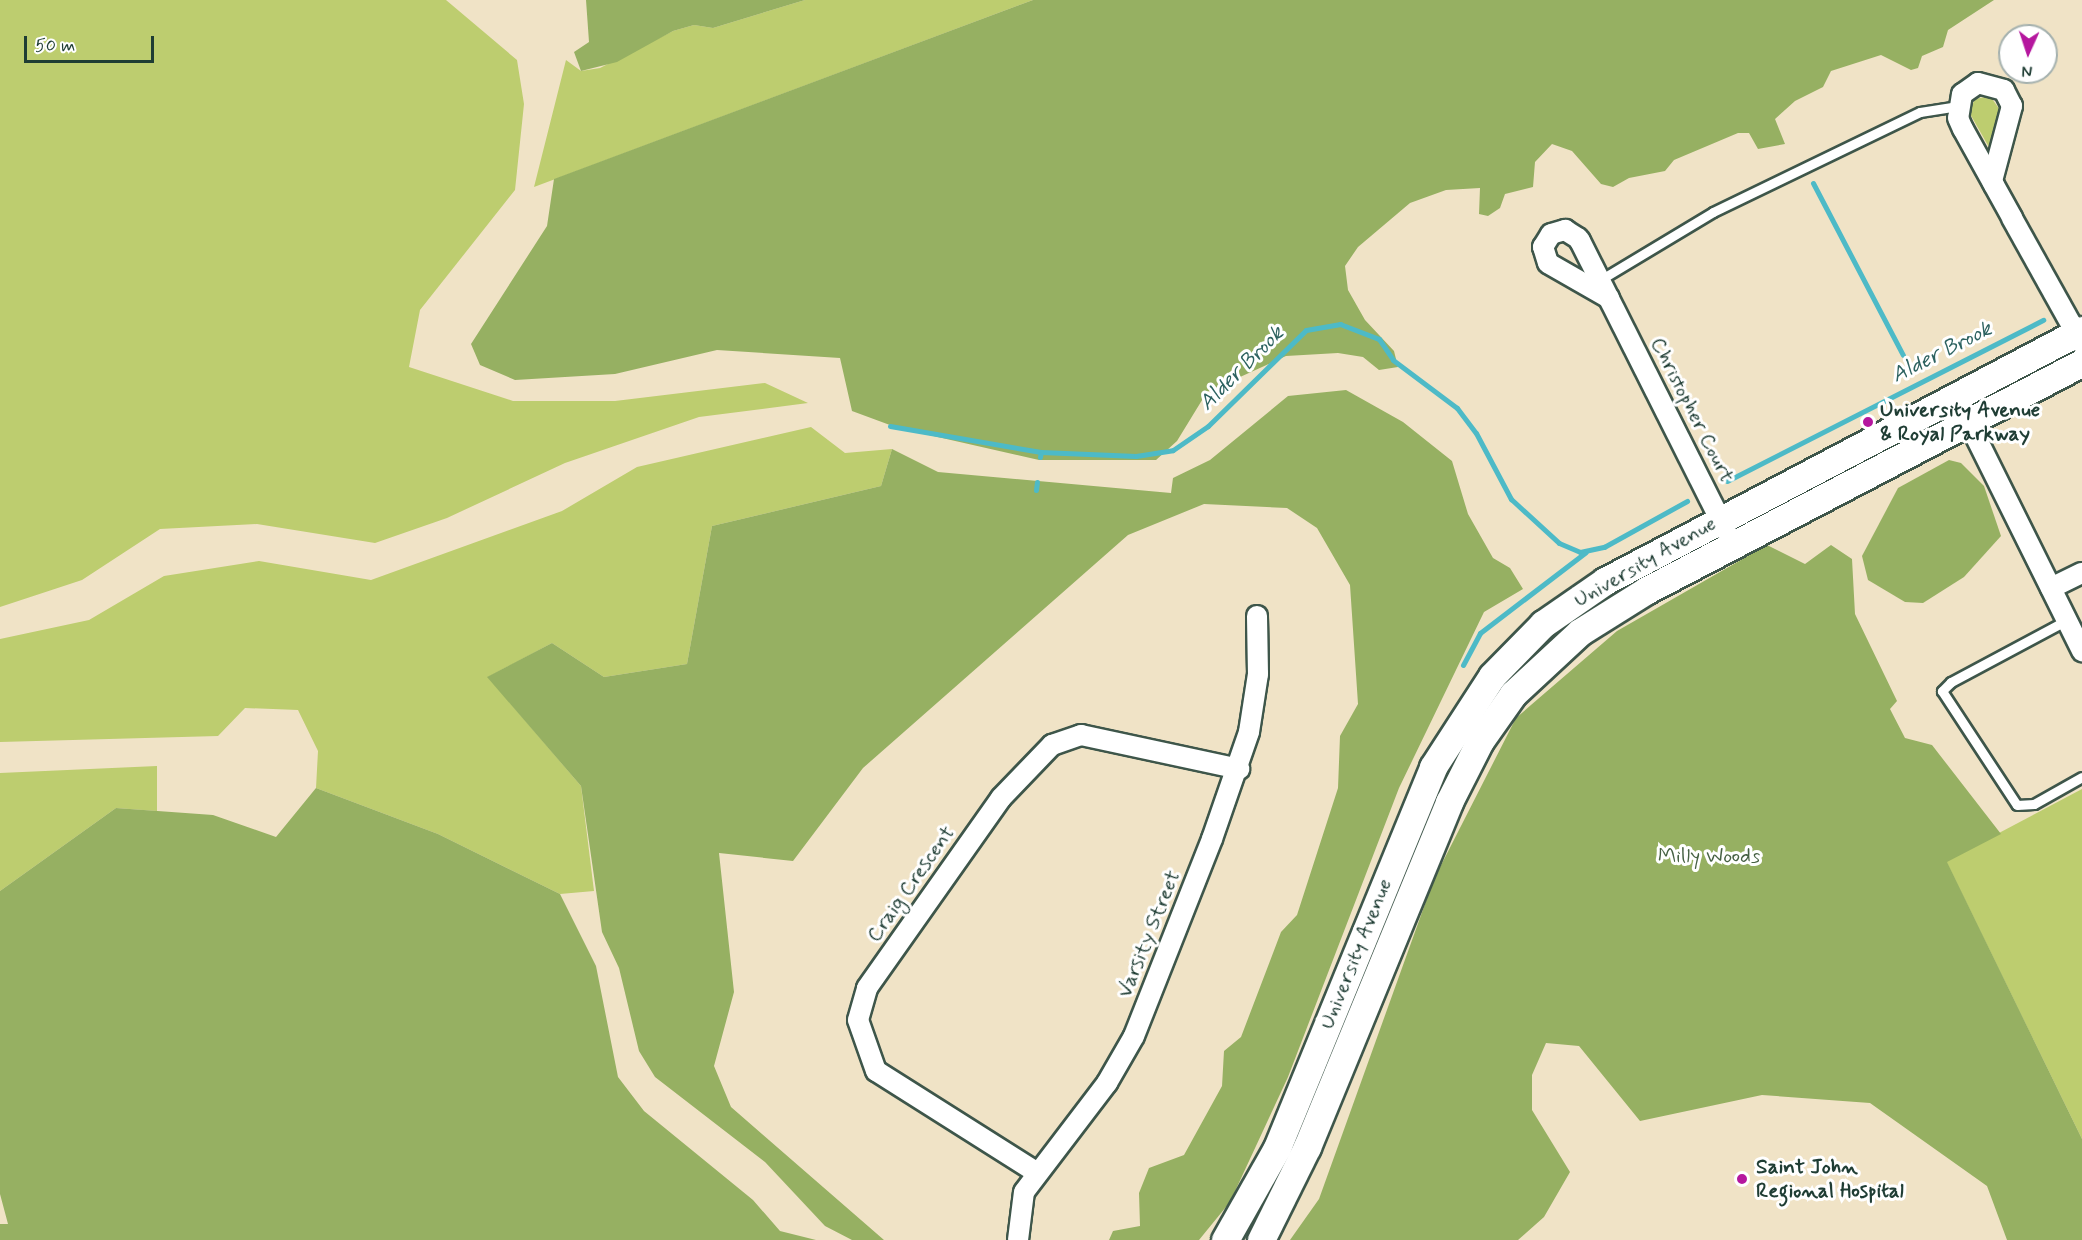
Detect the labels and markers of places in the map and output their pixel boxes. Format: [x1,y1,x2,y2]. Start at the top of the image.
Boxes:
place label: University Avenue & Royal Parkway [1880,397,2043,447]
marker: University Avenue & Royal Parkway [1861,415,1875,429]
place label: Saint John Regional Hospital [1756,1154,1914,1204]
marker: Saint John Regional Hospital [1733,1170,1751,1188]

